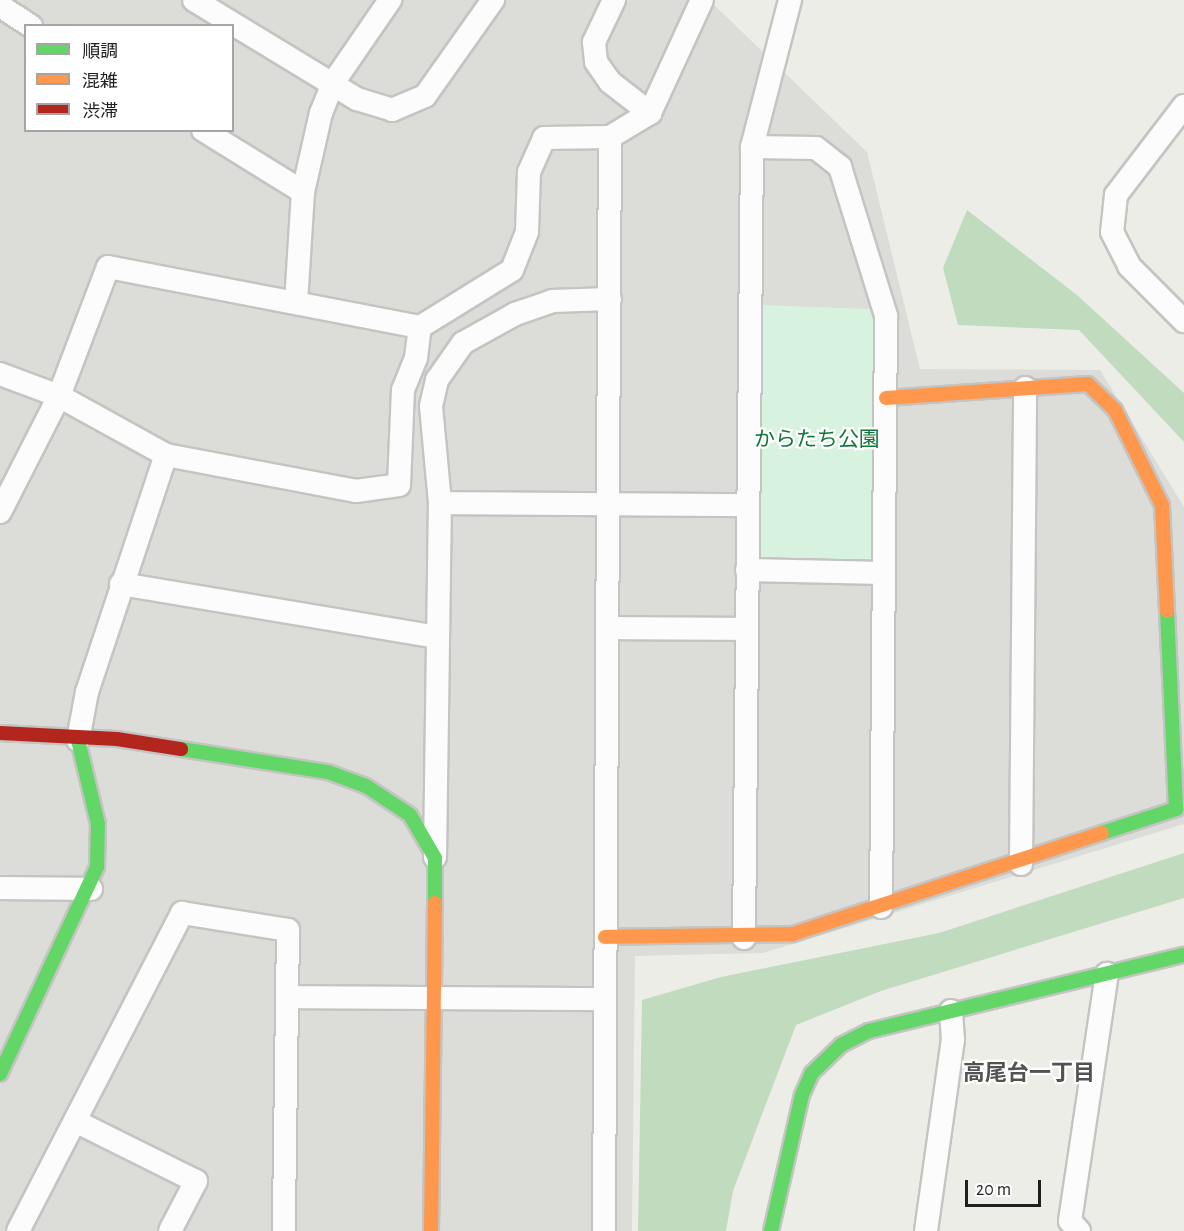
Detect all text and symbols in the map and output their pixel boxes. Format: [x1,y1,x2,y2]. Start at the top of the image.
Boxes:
legend [24,24,234,132]
text: 順調 [82,43,118,61]
text: 混雑 [82,73,118,91]
text: 渋滞 [82,103,118,121]
park label: からたち公園 [754,427,880,453]
district label: 高尾台一丁目 [963,1061,1095,1087]
scale bar [968,1168,1044,1206]
text: 20 m [976,1181,1011,1199]

